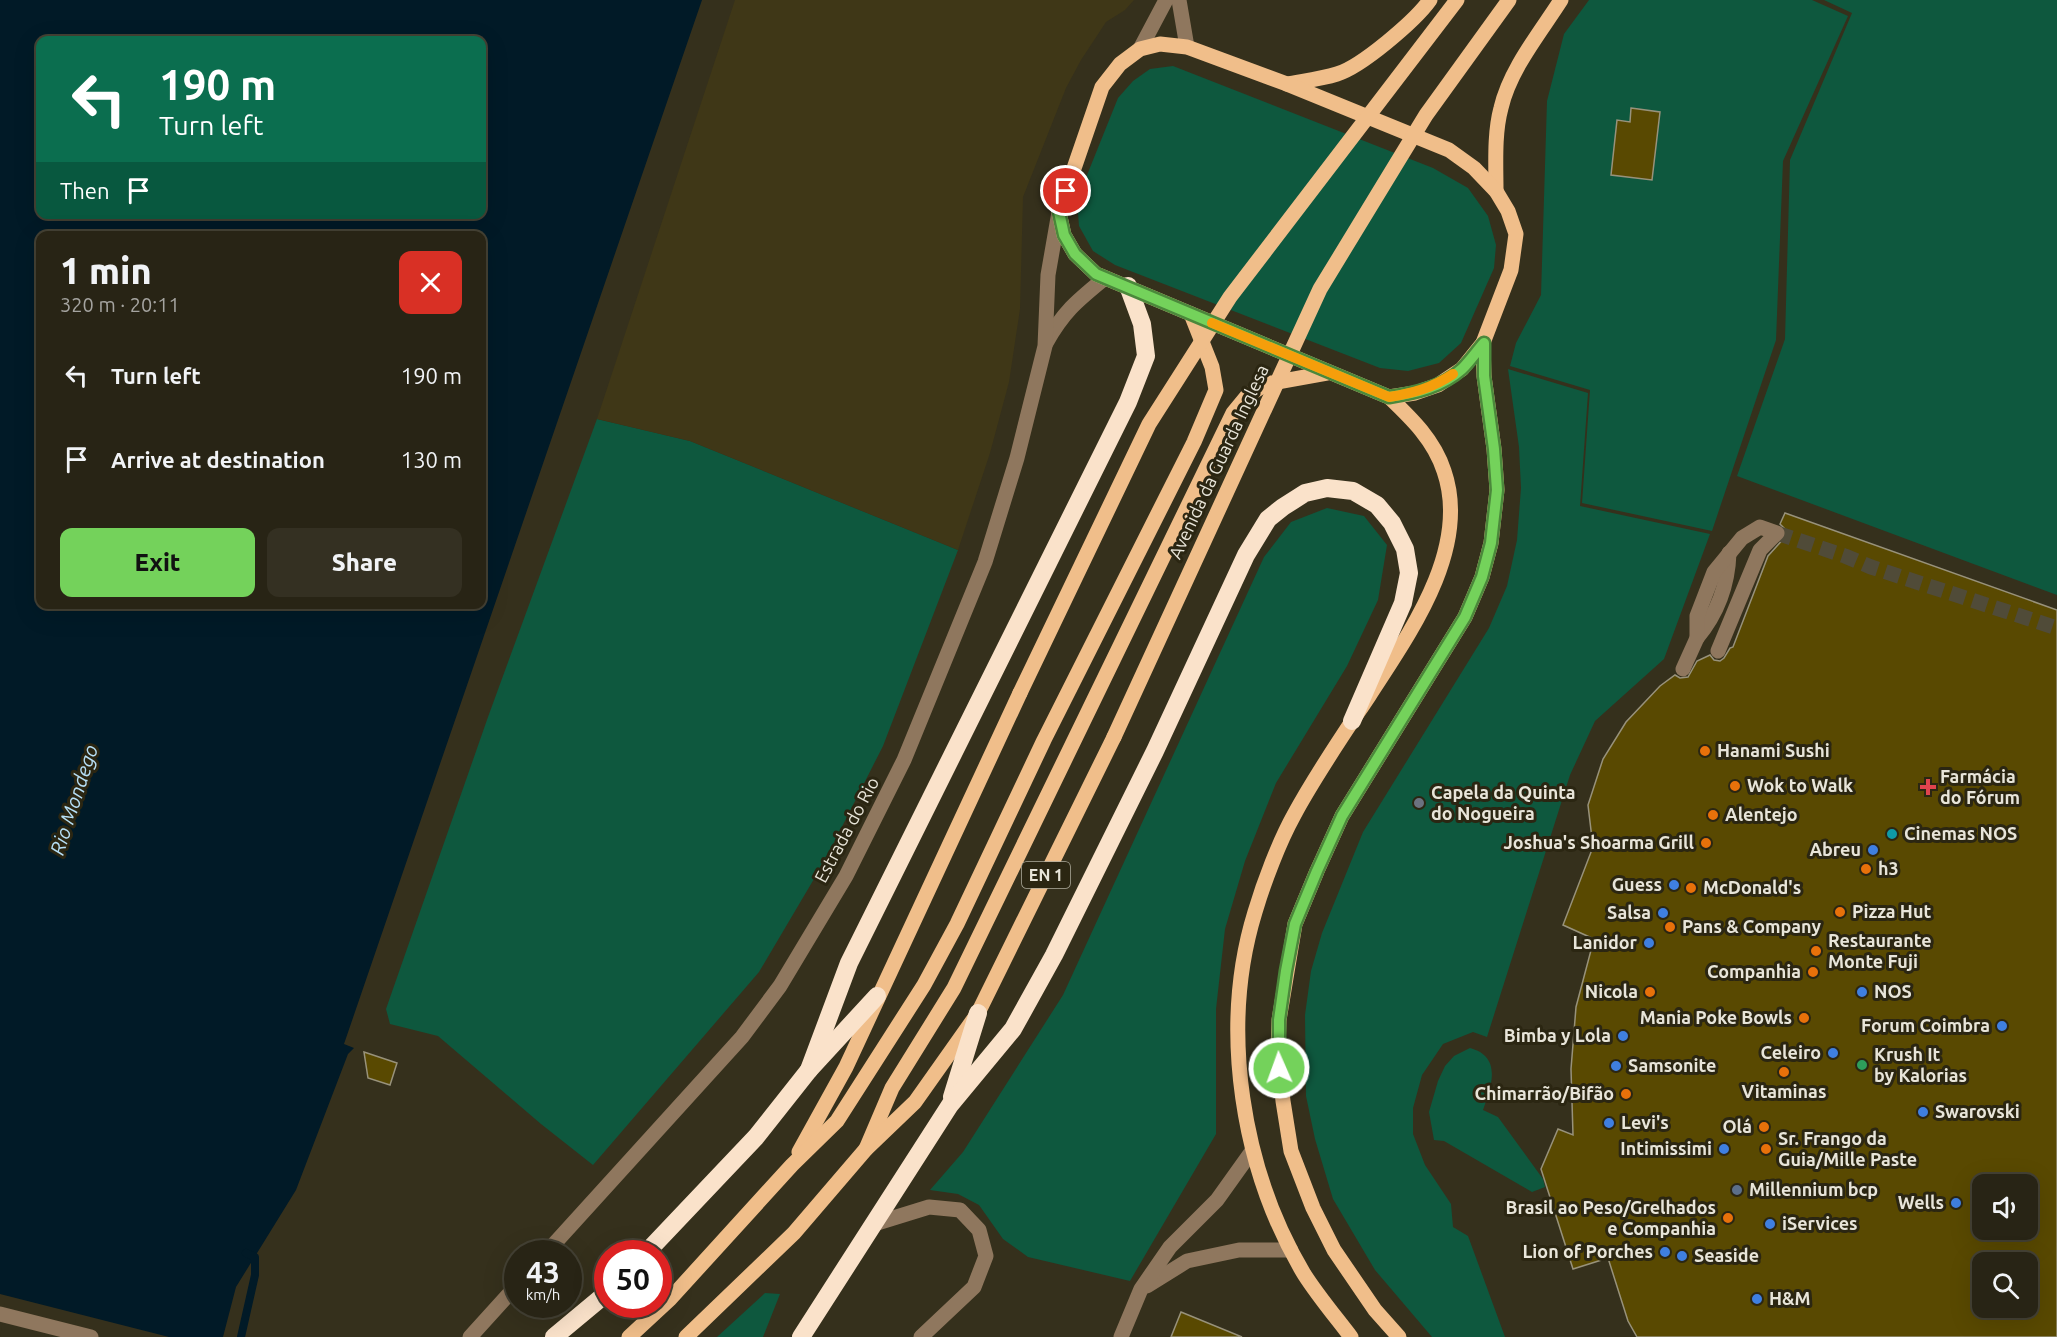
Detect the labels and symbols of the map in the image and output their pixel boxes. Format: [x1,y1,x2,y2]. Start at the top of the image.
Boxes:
pin [1040,165,1091,216]
street label: Avenida da Guarda Inglesa [1164,361,1272,562]
place label: Hanami Sushi [1717,740,1830,760]
water label: Rio Mondego [45,742,102,858]
marker: Hanami Sushi [1698,744,1712,758]
place label: Farmácia do Fórum [1940,766,2020,807]
street label: Estrada do Rio [810,774,882,886]
place label: Wok to Walk [1747,775,1853,795]
marker: Wok to Walk [1728,779,1742,793]
marker: Farmácia do Fórum [1921,780,1935,794]
place label: Capela da Quinta do Nogueira [1431,782,1576,823]
marker: Capela da Quinta do Nogueira [1412,796,1426,810]
place label: Alentejo [1725,804,1798,824]
marker: Alentejo [1706,808,1720,822]
place label: Cinemas NOS [1904,823,2017,843]
marker: Cinemas NOS [1885,827,1899,841]
place label: Joshua's Shoarma Grill [1503,832,1695,852]
marker: Joshua's Shoarma Grill [1699,836,1713,850]
place label: Abreu [1809,839,1861,859]
marker: Abreu [1866,843,1880,857]
place label: h3 [1878,858,1899,878]
road number: EN 1 [1022,862,1070,888]
marker: h3 [1859,862,1873,876]
place label: Guess [1612,874,1662,894]
place label: McDonald's [1703,877,1801,897]
marker: Guess [1667,878,1681,892]
marker: McDonald's [1684,881,1698,895]
place label: Pizza Hut [1852,901,1931,921]
place label: Salsa [1607,902,1651,922]
marker: Pizza Hut [1833,905,1847,919]
marker: Salsa [1656,906,1670,920]
place label: Pans & Company [1682,916,1821,936]
marker: Pans & Company [1663,920,1677,934]
place label: Restaurante Monte Fuji [1828,930,1932,971]
place label: Lanidor [1573,932,1638,952]
marker: Lanidor [1642,936,1656,950]
marker: Restaurante Monte Fuji [1809,944,1823,958]
place label: Companhia [1707,961,1801,981]
marker: Companhia [1806,965,1820,979]
place label: Nicola [1585,981,1638,1001]
place label: NOS [1874,981,1912,1001]
marker: Nicola [1643,985,1657,999]
marker: NOS [1855,985,1869,999]
place label: Mania Poke Bowls [1640,1007,1792,1027]
marker: Mania Poke Bowls [1797,1011,1811,1025]
place label: Forum Coimbra [1861,1015,1990,1035]
marker: Forum Coimbra [1995,1019,2009,1033]
place label: Bimba y Lola [1504,1025,1611,1045]
marker: Bimba y Lola [1616,1029,1630,1043]
position arrow [1247,1036,1311,1100]
place label: Celeiro [1760,1042,1821,1062]
place label: Krush It by Kalorias [1874,1044,1967,1085]
marker: Celeiro [1826,1046,1840,1060]
place label: Samsonite [1628,1055,1716,1075]
marker: Krush It by Kalorias [1855,1058,1869,1072]
marker: Samsonite [1609,1059,1623,1073]
marker: Vitaminas [1777,1065,1791,1079]
place label: Vitaminas [1742,1081,1826,1101]
place label: Chimarrão/Bifão [1474,1083,1614,1103]
marker: Chimarrão/Bifão [1619,1087,1633,1101]
place label: Swarovski [1935,1101,2020,1121]
marker: Swarovski [1916,1105,1930,1119]
place label: Levi's [1621,1112,1669,1132]
marker: Levi's [1602,1116,1616,1130]
place label: Olá [1722,1116,1752,1136]
marker: Olá [1757,1120,1771,1134]
place label: Sr. Frango da Guia/Mille Paste [1778,1128,1917,1169]
place label: Intimissimi [1620,1138,1712,1158]
marker: Intimissimi [1717,1142,1731,1156]
marker: Sr. Frango da Guia/Mille Paste [1759,1142,1773,1156]
place label: Millennium bcp [1749,1179,1878,1199]
marker: Millennium bcp [1730,1183,1744,1197]
place label: Wells [1898,1192,1944,1212]
marker: Wells [1949,1196,1963,1210]
place label: Brasil ao Peso/Grelhados e Companhia [1505,1197,1716,1238]
marker: Brasil ao Peso/Grelhados e Companhia [1721,1211,1735,1225]
place label: iServices [1782,1213,1858,1233]
marker: iServices [1763,1217,1777,1231]
speed limit sign: 50 [594,1240,672,1318]
place label: Lion of Porches [1522,1241,1653,1261]
marker: Lion of Porches [1658,1245,1672,1259]
place label: Seaside [1694,1245,1759,1265]
marker: Seaside [1675,1249,1689,1263]
place label: H&M [1769,1288,1811,1308]
marker: H&M [1750,1292,1764,1306]

